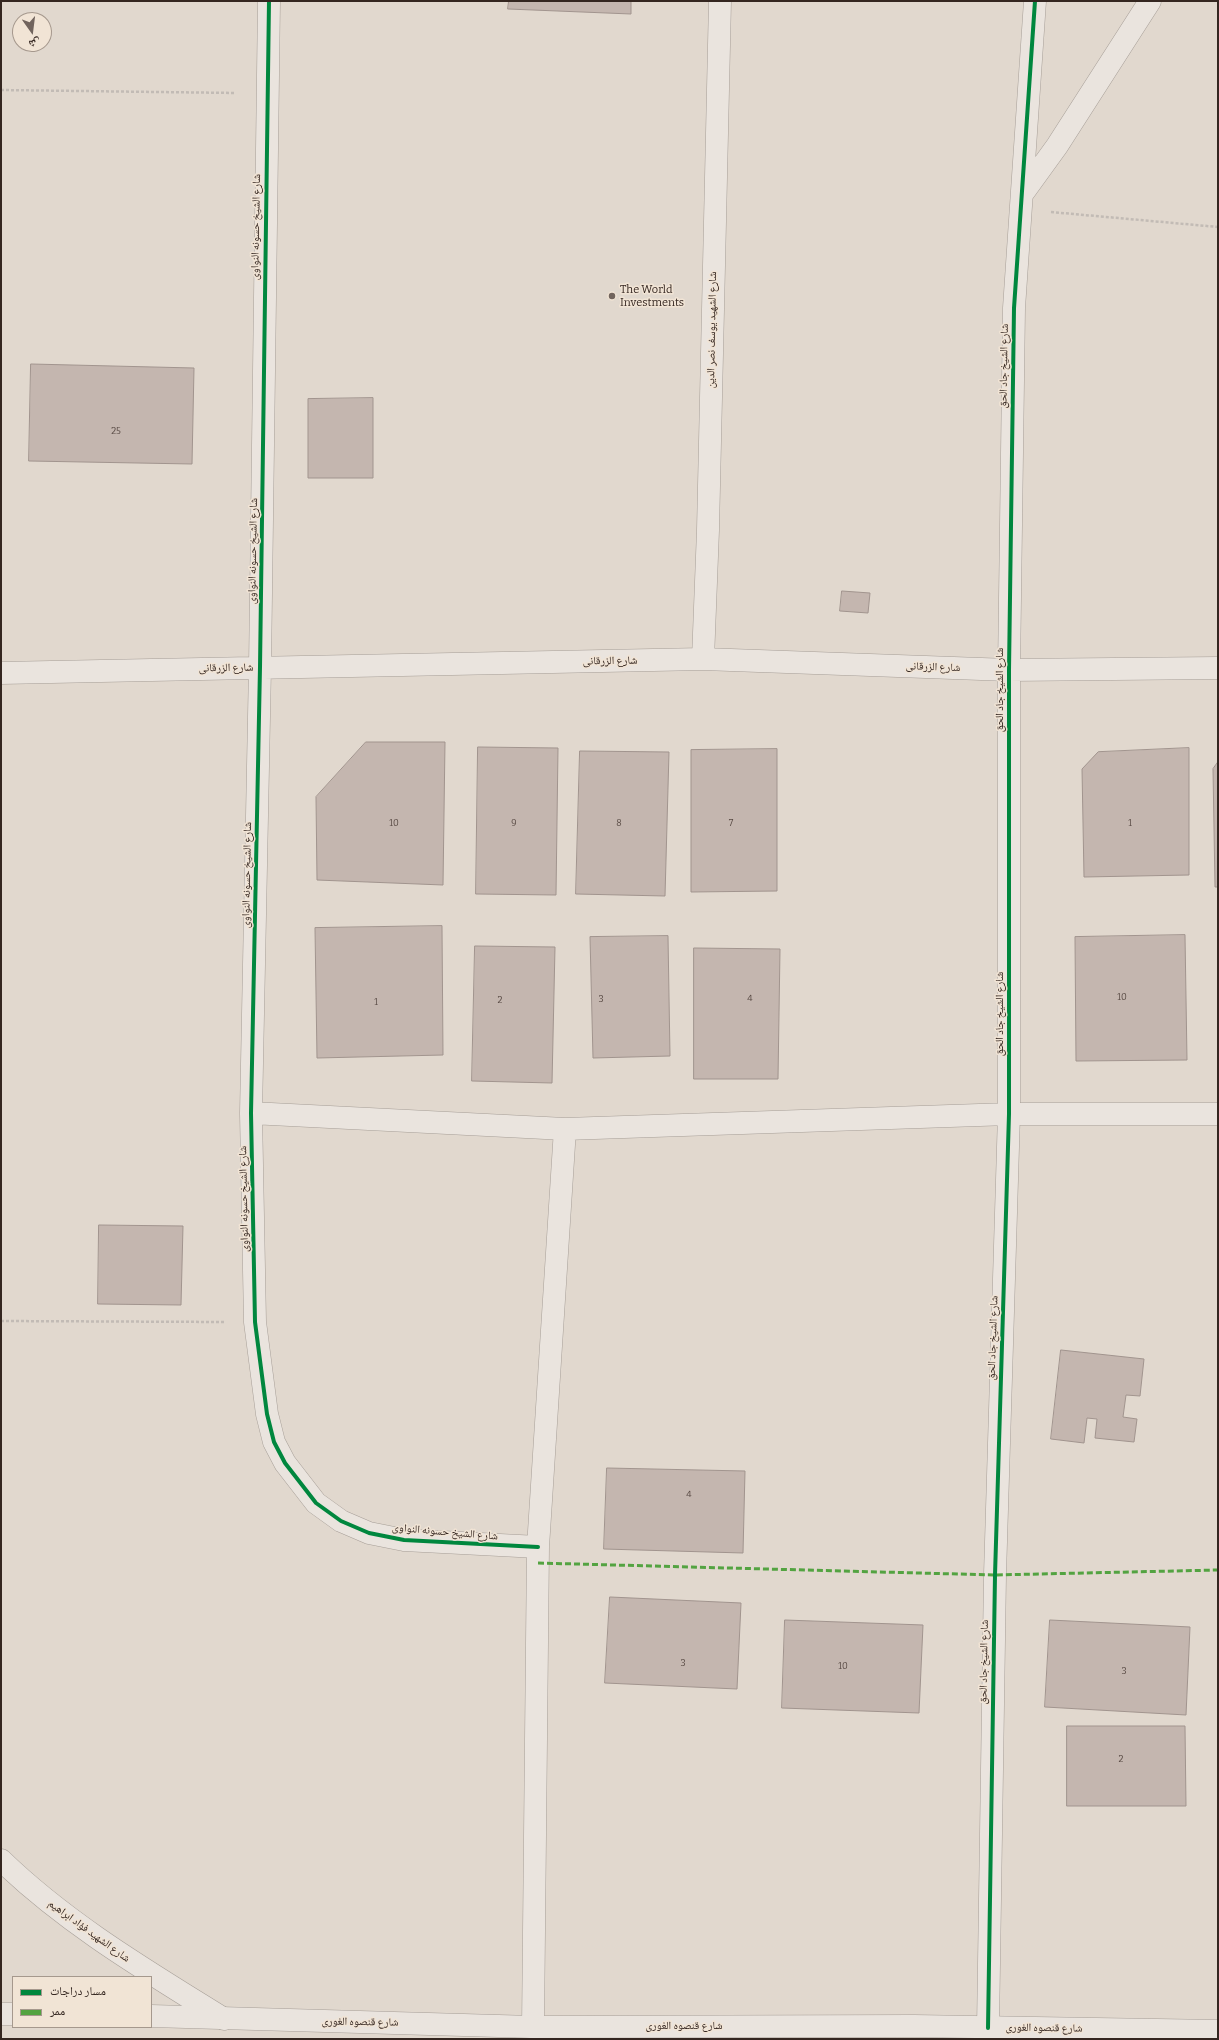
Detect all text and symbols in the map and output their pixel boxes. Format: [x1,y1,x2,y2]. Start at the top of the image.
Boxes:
north arrow [12,12,52,52]
text: ش [28,35,42,51]
street label: شارع الشيخ حسونه النواوى [248,174,264,280]
street label: شارع الشهيد يوسف نصر الدين [704,271,720,389]
place label: The World Investments [620,283,684,309]
marker: The World Investments [607,291,617,301]
street label: شارع الشيخ جاد الحق [997,324,1011,408]
house number: 25 [111,426,121,436]
street label: شارع الشيخ حسونه النواوى [245,498,261,604]
street label: شارع الشيخ جاد الحق [993,648,1007,732]
street label: شارع الزرقانى [583,654,637,668]
street label: شارع الزرقانى [905,659,961,675]
street label: شارع الزرقانى [199,661,253,675]
house number: 10 [389,818,399,828]
house number: 9 [511,818,517,828]
house number: 8 [616,818,622,828]
house number: 7 [729,818,733,828]
house number: 1 [1128,818,1132,828]
street label: شارع الشيخ حسونه النواوى [239,822,255,928]
street label: شارع الشيخ جاد الحق [993,972,1007,1056]
house number: 10 [1117,992,1127,1002]
house number: 4 [747,993,753,1003]
house number: 3 [598,994,604,1004]
house number: 2 [498,995,502,1005]
house number: 1 [374,997,378,1007]
street label: شارع الشيخ حسونه النواوى [236,1146,252,1252]
street label: شارع الشيخ جاد الحق [985,1295,1001,1381]
house number: 4 [686,1489,692,1499]
street label: شارع الشيخ حسونه النواوى [391,1521,499,1543]
street label: شارع الشيخ جاد الحق [977,1620,991,1704]
house number: 3 [680,1658,686,1668]
house number: 10 [838,1661,848,1671]
house number: 3 [1121,1666,1127,1676]
house number: 2 [1119,1754,1123,1764]
street label: شارع الشهيد فؤاد ابراهيم [45,1897,133,1965]
legend [12,1976,152,2028]
text: مسار دراجات [50,1984,106,1998]
text: ممر [50,2004,65,2018]
street label: شارع قنصوه الغورى [321,2015,399,2029]
street label: شارع قنصوه الغورى [645,2019,723,2033]
street label: شارع قنصوه الغورى [1005,2021,1083,2035]

